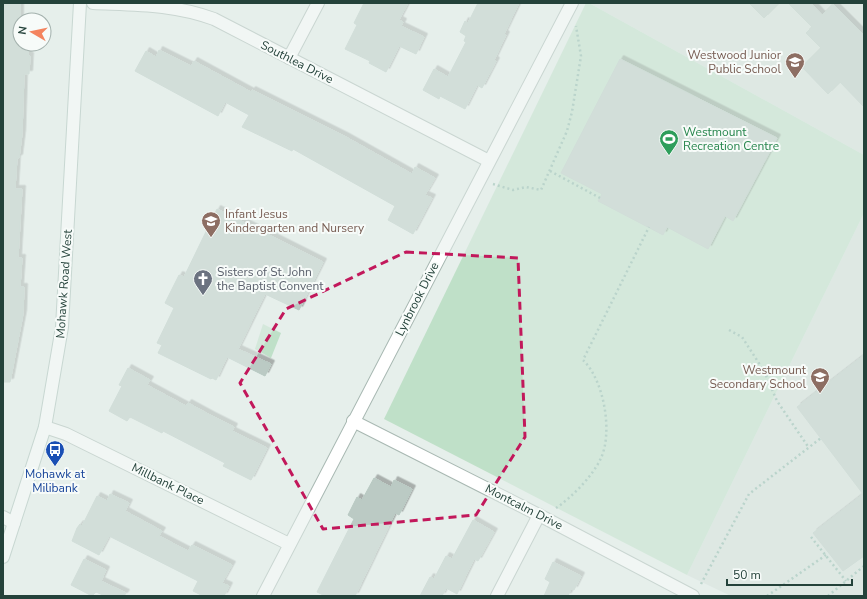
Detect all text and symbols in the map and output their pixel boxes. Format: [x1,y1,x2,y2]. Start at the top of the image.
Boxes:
north arrow [12,12,52,52]
text: N [15,25,31,36]
street label: Southlea Drive [258,37,336,87]
place label: Westwood Junior Public School [688,47,782,77]
school or university icon: Westwood Junior Public School [784,51,806,79]
place label: Westmount Recreation Centre [683,124,779,154]
sports icon: Westmount Recreation Centre [658,128,680,156]
place label: Infant Jesus Kindergarten and Nursery [225,206,365,236]
school or university icon: Infant Jesus Kindergarten and Nursery [200,210,222,238]
street label: Mohawk Road West [52,228,76,339]
street label: Lynbrook Drive [391,259,443,339]
place label: Sisters of St. John the Baptist Convent [217,264,324,294]
church icon: Sisters of St. John the Baptist Convent [192,268,214,296]
place label: Westmount Secondary School [709,362,807,392]
school or university icon: Westmount Secondary School [809,366,831,394]
bus stop icon: Mohawk at Milibank [44,439,66,467]
street label: Millbank Place [129,460,207,508]
place label: Mohawk at Milibank [25,466,86,496]
street label: Montcalm Drive [482,481,566,533]
scale bar [727,561,852,587]
text: 50 m [733,567,761,583]

